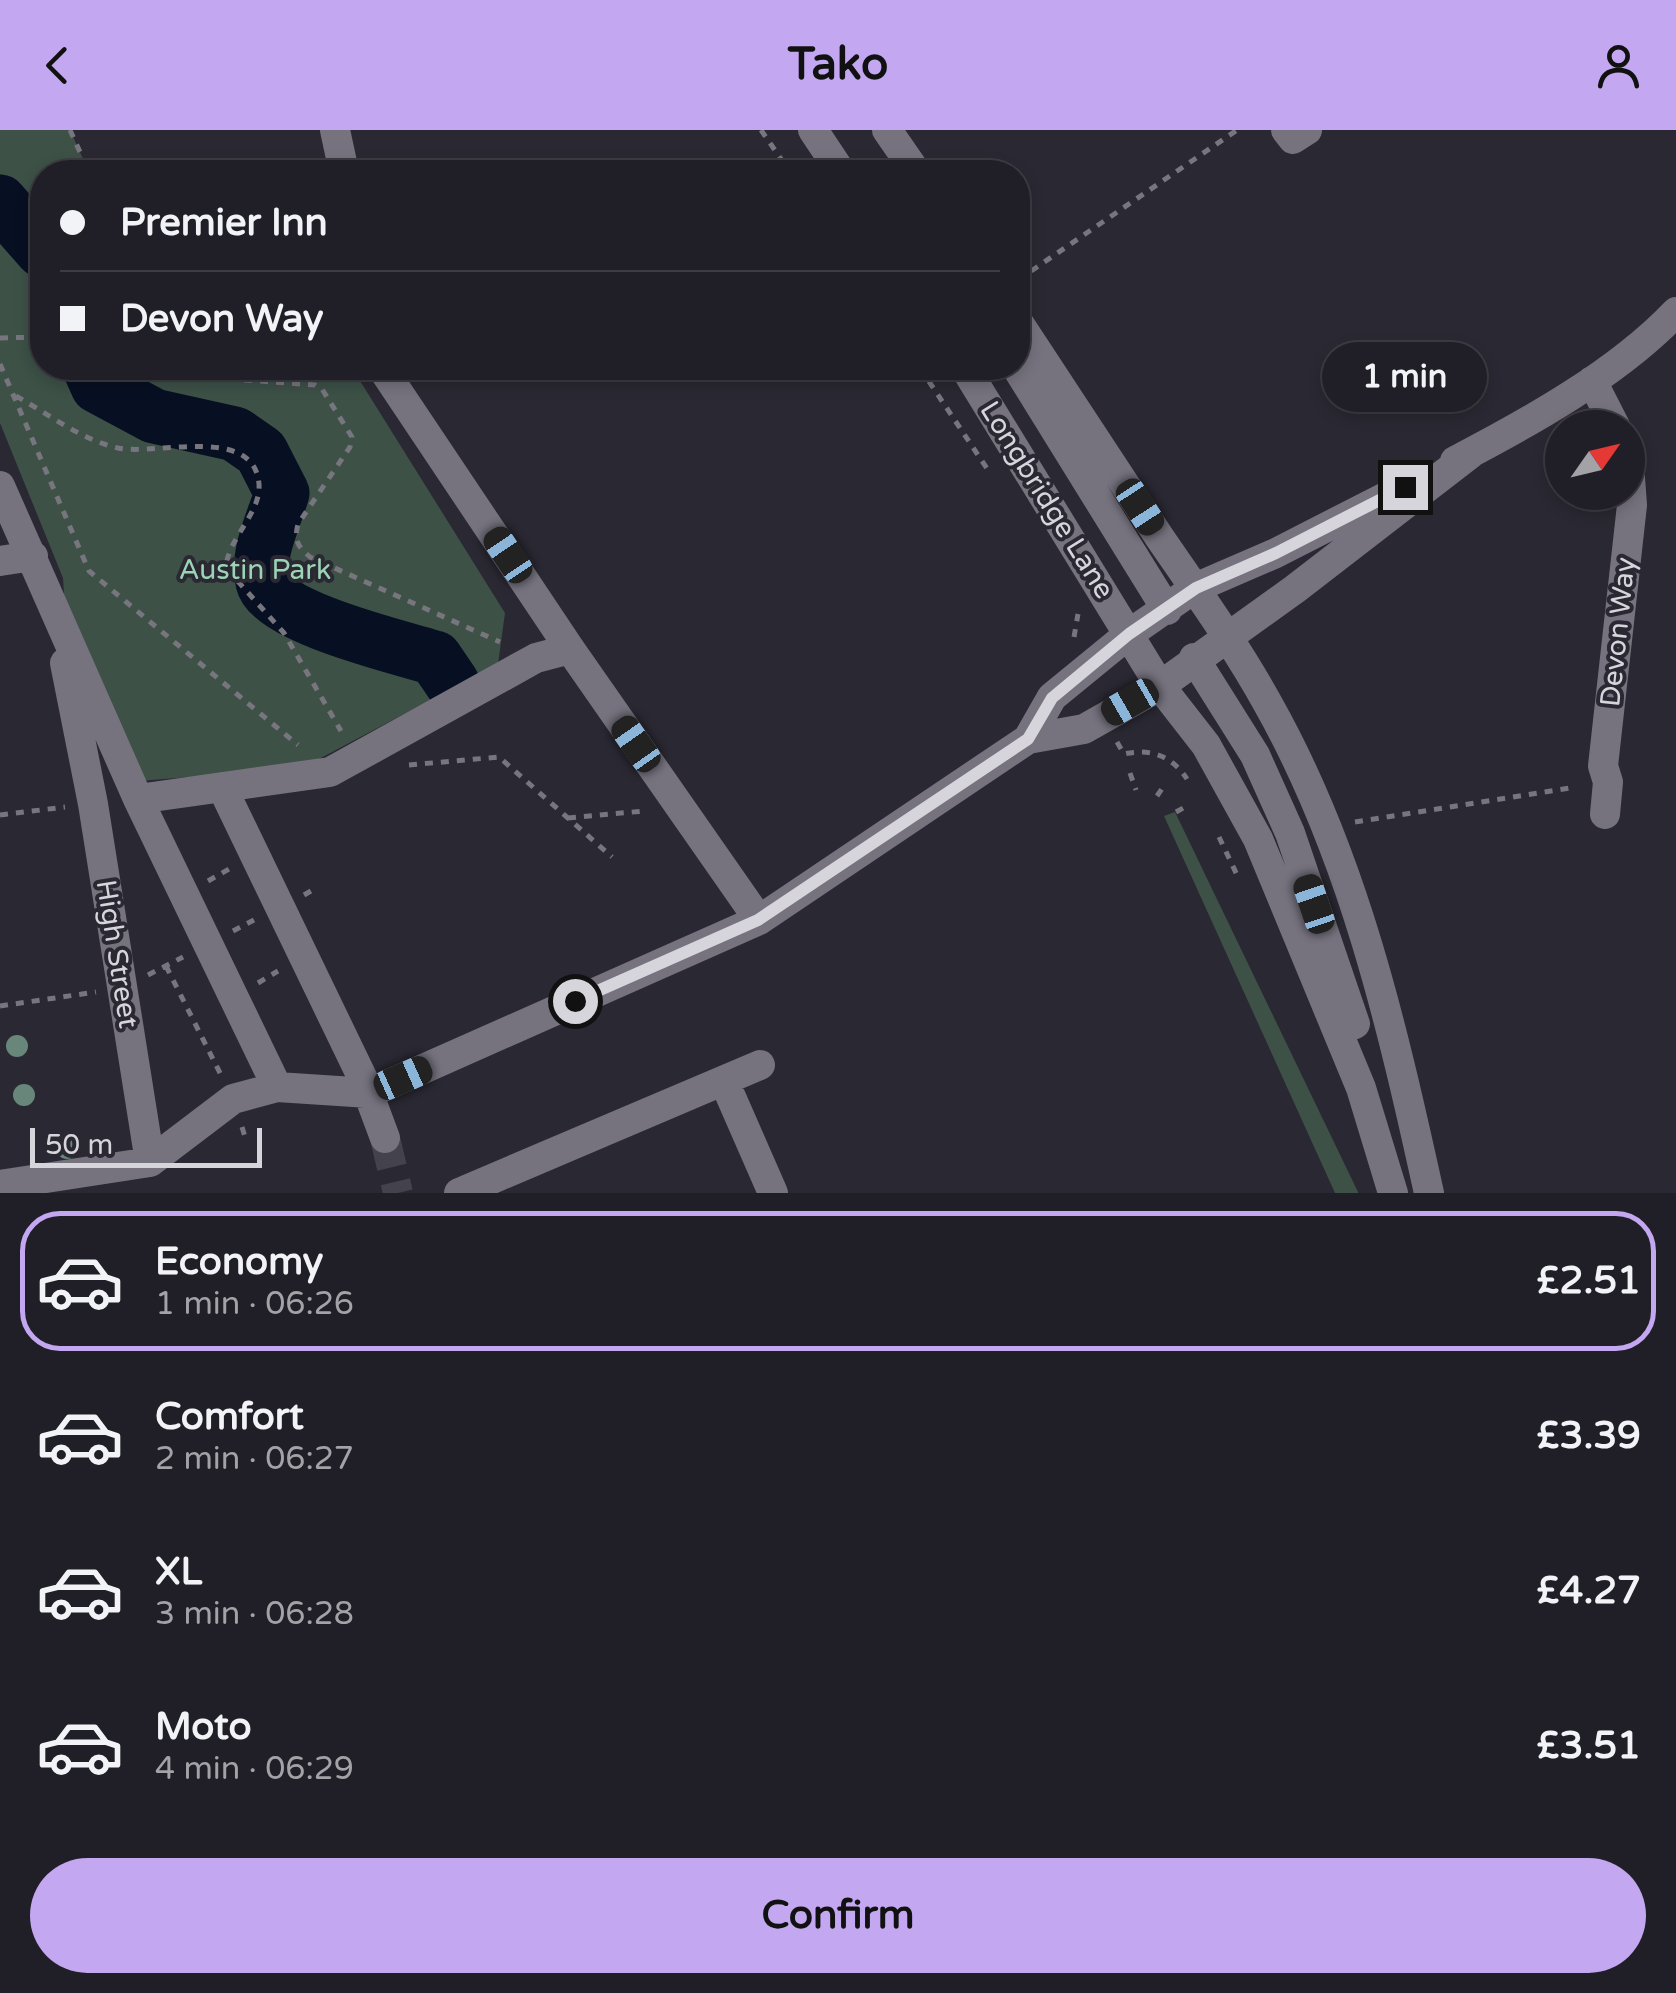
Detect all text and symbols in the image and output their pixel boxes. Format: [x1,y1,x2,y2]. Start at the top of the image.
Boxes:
icon: back [30,38,85,93]
text: Tako [788,38,888,92]
icon: person [1591,38,1646,93]
text: Premier Inn [120,200,328,246]
text: Devon Way [120,296,323,342]
callout: 1 min [1322,342,1488,412]
text: 1 min [1362,358,1447,396]
street label: Longbridge Lane [973,395,1121,605]
north arrow [1545,410,1645,510]
map controls [1545,410,1645,510]
route end [1383,465,1428,510]
car [1111,474,1169,540]
car [479,522,537,588]
park label: Austin Park [179,553,331,587]
street label: Devon Way [1593,556,1643,708]
car [1097,674,1163,730]
car [607,711,665,777]
car [1290,871,1338,937]
street label: High Street [88,877,146,1031]
route start [553,979,598,1024]
car [369,1052,437,1104]
scale bar [30,1123,262,1168]
text: 50 m [45,1128,113,1162]
icon: car [35,1236,125,1326]
text: Economy [155,1239,323,1285]
text: £2.51 [1537,1258,1641,1304]
text: 1 min · 06:26 [155,1285,354,1323]
icon: car [35,1391,125,1481]
text: Comfort [155,1394,304,1440]
text: £3.39 [1537,1413,1641,1459]
text: 2 min · 06:27 [155,1440,354,1478]
icon: car [35,1546,125,1636]
text: XL [155,1549,202,1595]
text: £4.27 [1537,1568,1641,1614]
text: 3 min · 06:28 [155,1595,354,1633]
icon: car [35,1701,125,1791]
text: Moto [155,1704,251,1750]
text: £3.51 [1537,1723,1641,1769]
text: 4 min · 06:29 [155,1750,354,1788]
button: Confirm [30,1858,1646,1973]

